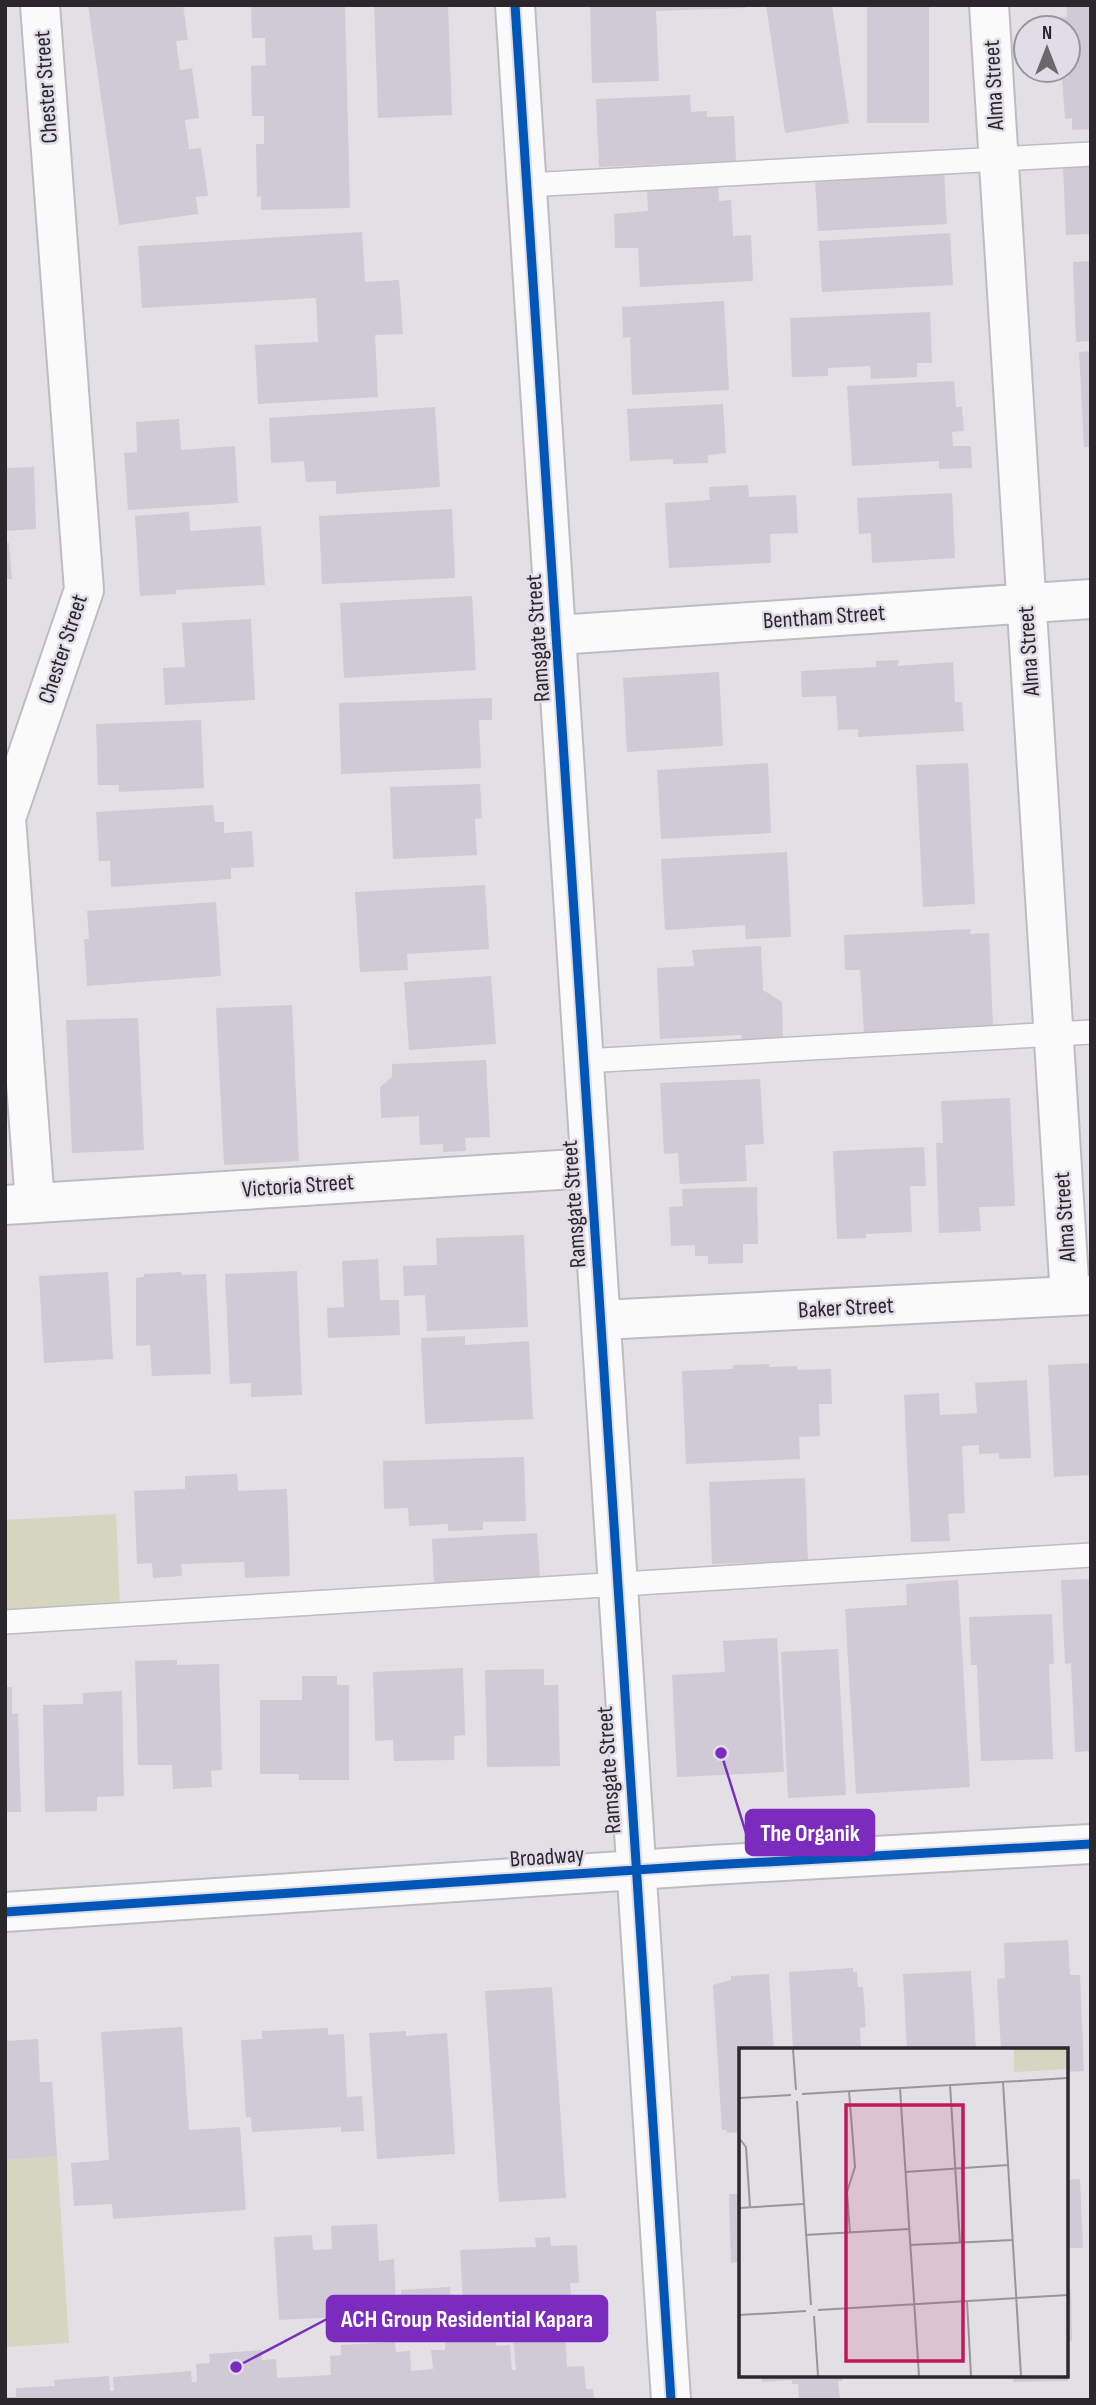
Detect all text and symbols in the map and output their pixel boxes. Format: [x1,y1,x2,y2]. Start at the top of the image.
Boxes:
north arrow [1012,14,1082,84]
text: N [1042,22,1052,45]
street label: Chester Street [28,29,64,145]
street label: Alma Street [978,39,1010,132]
street label: Ramsgate Street [520,573,556,703]
street label: Chester Street [32,591,94,707]
street label: Bentham Street [762,599,886,635]
street label: Alma Street [1012,605,1046,698]
street label: Ramsgate Street [556,1139,592,1269]
street label: Victoria Street [241,1168,355,1204]
street label: Alma Street [1048,1171,1082,1264]
street label: Baker Street [798,1292,894,1324]
street label: Ramsgate Street [591,1705,627,1835]
callout: The Organik [746,1810,874,1855]
text: The Organik [760,1819,860,1848]
street label: Broadway [509,1840,585,1874]
inset map [739,2048,1068,2377]
callout: ACH Group Residential Kapara [327,2296,607,2341]
text: ACH Group Residential Kapara [340,2305,593,2334]

